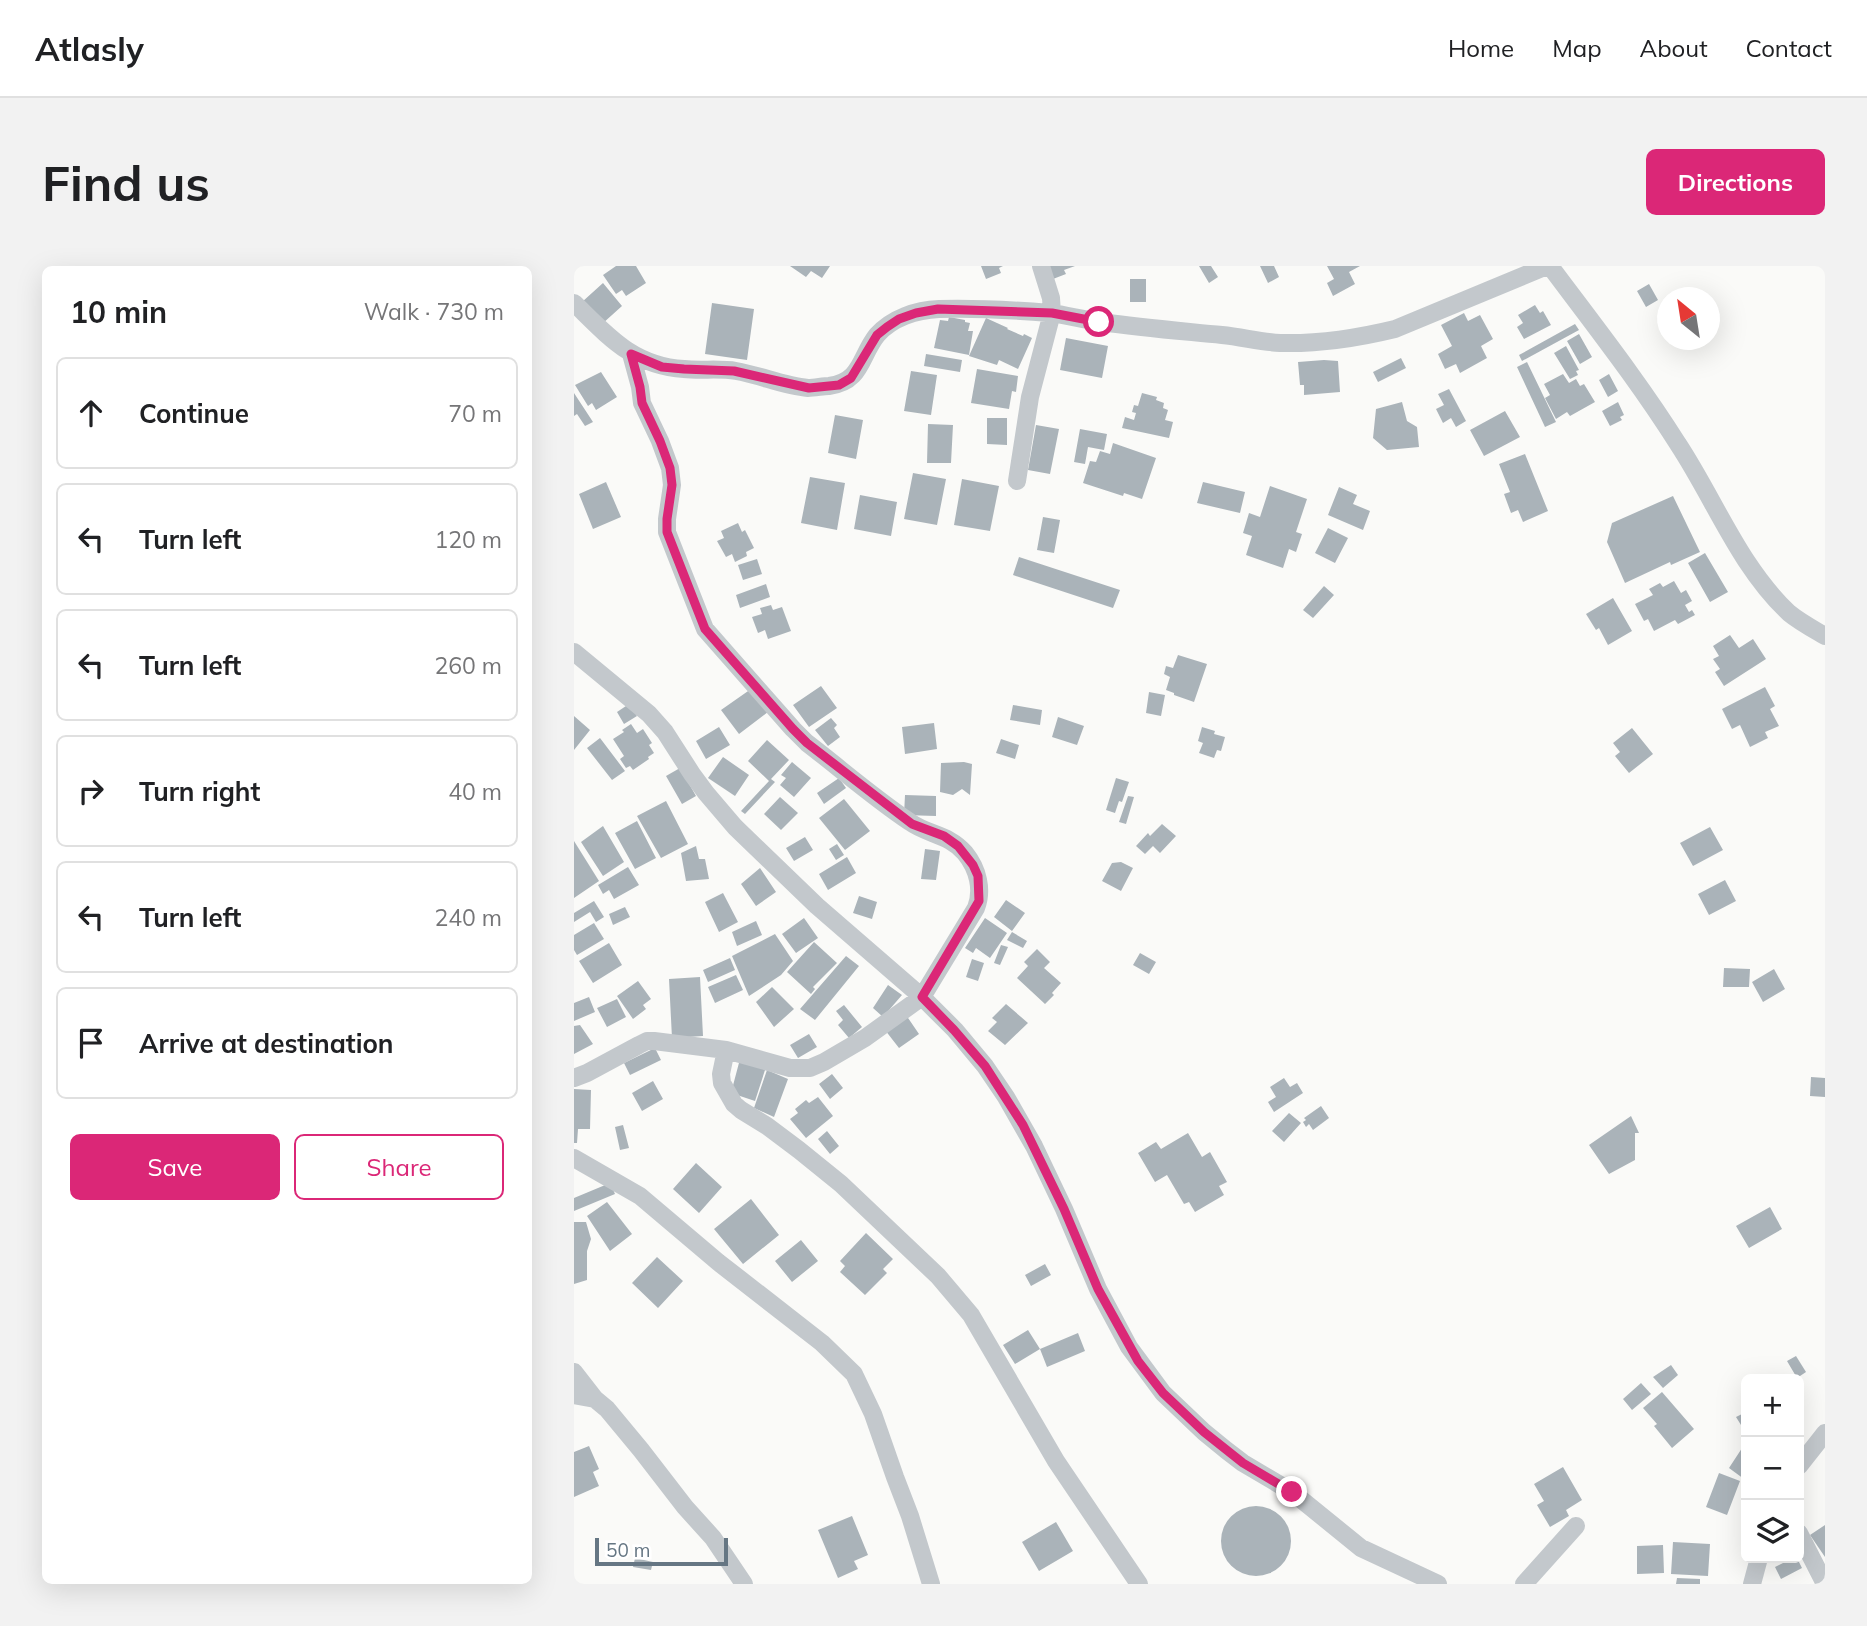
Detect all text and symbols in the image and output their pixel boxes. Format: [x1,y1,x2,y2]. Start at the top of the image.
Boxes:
text: Atlasly [35,28,144,69]
text: Home [1448,33,1514,63]
text: Map [1552,33,1602,63]
text: About [1640,33,1708,63]
text: Contact [1746,33,1832,63]
button: Directions [1646,149,1825,215]
text: Find us [42,152,210,213]
north arrow [1657,287,1720,350]
text: 10 min [70,293,167,331]
text: Walk · 730 m [364,297,504,326]
route start [1083,306,1114,337]
icon: ahead [72,394,110,432]
text: Continue [139,397,249,430]
text: 70 m [448,399,502,428]
icon: left [72,520,110,558]
text: Turn left [139,523,241,556]
text: 120 m [434,525,502,554]
icon: left [72,646,110,684]
text: Turn left [139,649,241,682]
text: 260 m [434,651,502,680]
icon: right [72,772,110,810]
text: Turn right [139,775,260,808]
text: 40 m [448,777,502,806]
icon: left [72,898,110,936]
text: Turn left [139,901,241,934]
text: 240 m [434,903,502,932]
icon: arrive [72,1024,110,1062]
text: Arrive at destination [139,1027,394,1060]
button: Save [70,1134,280,1200]
button: Share [294,1134,504,1200]
map controls [1741,1374,1804,1563]
button: + [1741,1374,1804,1437]
button: − [1741,1437,1804,1500]
route end [1276,1476,1307,1507]
button: layers [1741,1500,1804,1563]
scale bar [595,1535,728,1567]
text: 50 m [606,1538,650,1562]

